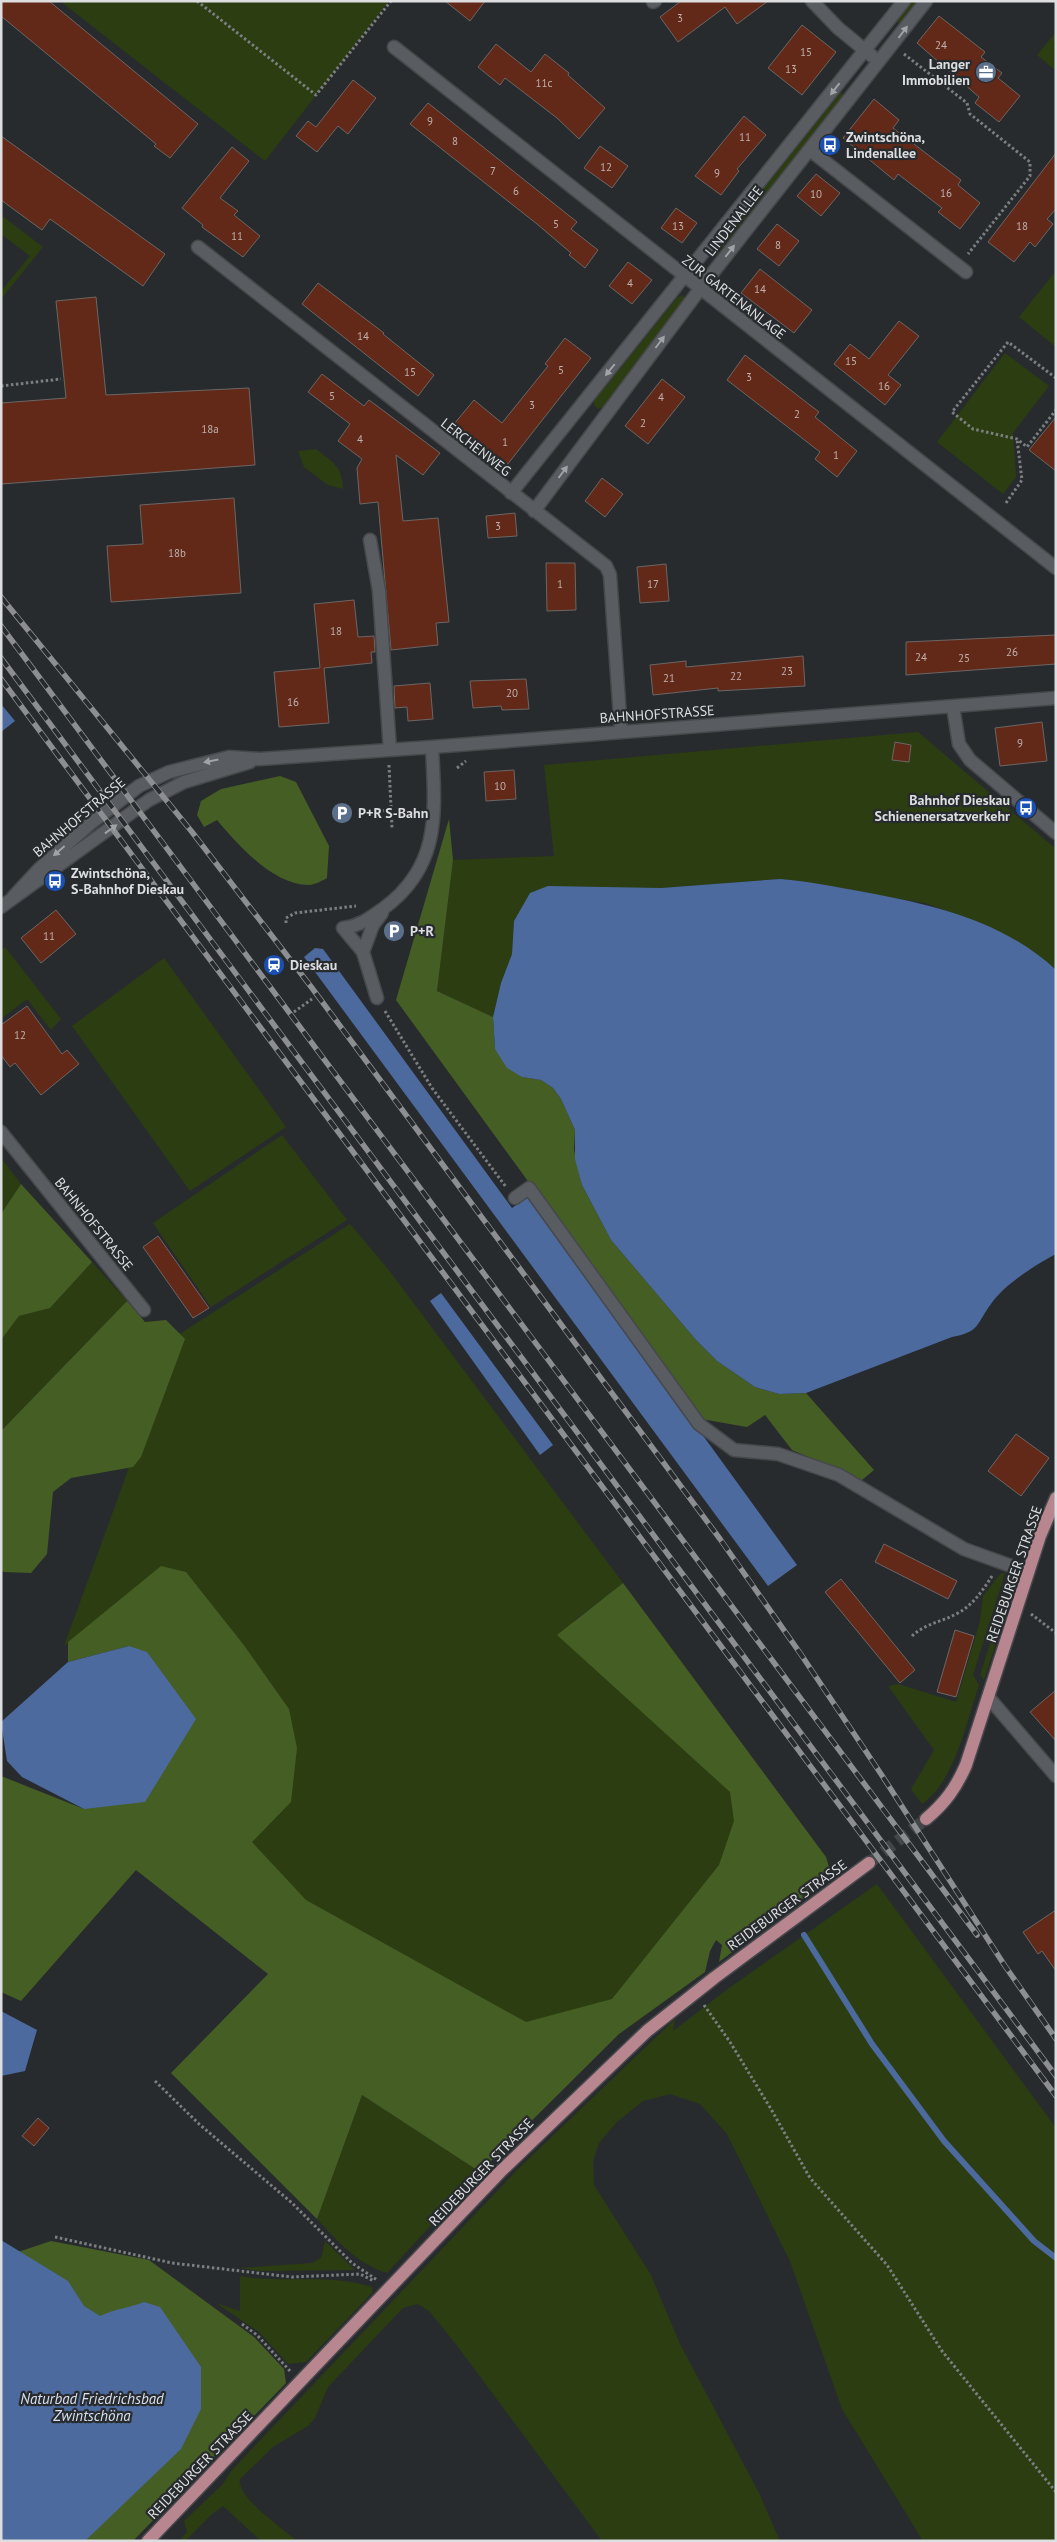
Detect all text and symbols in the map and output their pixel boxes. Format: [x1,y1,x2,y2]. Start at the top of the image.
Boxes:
house number: 3 [677,11,683,25]
one-way arrow [898,25,908,39]
house number: 24 [935,38,947,52]
house number: 15 [800,45,812,59]
place label: Langer Immobilien [902,55,970,89]
office icon: Langer Immobilien [974,60,998,84]
house number: 13 [785,62,797,76]
house number: 11c [536,76,553,90]
one-way arrow [829,82,840,95]
house number: 9 [427,114,433,128]
place label: Zwintschöna, Lindenallee [846,128,925,162]
house number: 11 [739,130,751,144]
bus stop icon: Zwintschöna, Lindenallee [818,133,842,157]
house number: 8 [452,134,458,148]
house number: 12 [600,160,612,174]
house number: 7 [490,164,496,178]
house number: 9 [714,166,720,180]
street label: LINDENALLEE [701,182,767,260]
house number: 6 [513,184,519,198]
house number: 16 [940,186,952,200]
house number: 10 [810,187,822,201]
house number: 5 [553,217,559,231]
house number: 13 [672,219,684,233]
house number: 18 [1016,219,1028,233]
house number: 11 [231,229,243,243]
house number: 8 [775,238,781,252]
one-way arrow [725,244,735,258]
street label: ZUR GARTENANLAGE [679,251,789,343]
house number: 4 [627,276,633,290]
house number: 14 [754,282,766,296]
house number: 14 [357,329,369,343]
one-way arrow [655,336,666,349]
house number: 15 [845,354,857,368]
house number: 5 [558,363,564,377]
one-way arrow [605,363,616,376]
house number: 15 [404,365,416,379]
house number: 3 [746,370,752,384]
house number: 16 [878,379,890,393]
house number: 5 [329,389,335,403]
house number: 4 [658,390,664,404]
house number: 3 [529,398,535,412]
house number: 2 [794,407,800,421]
street label: LERCHENWEG [437,414,515,480]
house number: 2 [640,416,646,430]
house number: 18a [201,422,219,436]
house number: 4 [357,432,363,446]
house number: 1 [502,435,508,449]
house number: 1 [833,448,839,462]
one-way arrow [558,465,568,479]
house number: 3 [495,519,501,533]
house number: 18b [168,546,186,560]
house number: 1 [557,577,563,591]
house number: 17 [647,577,659,591]
house number: 18 [330,624,342,638]
house number: 26 [1006,645,1018,659]
house number: 24 [915,650,927,664]
house number: 25 [958,651,970,665]
house number: 23 [781,664,793,678]
house number: 22 [730,669,742,683]
house number: 21 [663,671,675,685]
house number: 20 [506,686,518,700]
house number: 16 [287,695,299,709]
street label: BAHNHOFSTRASSE [599,701,715,727]
house number: 9 [1017,736,1023,750]
one-way arrow [203,757,219,765]
street label: BAHNHOFSTRASSE [29,773,129,861]
house number: 10 [494,779,506,793]
place label: Bahnhof Dieskau Schienenersatzverkehr [874,791,1010,825]
bus stop icon: Bahnhof Dieskau Schienenersatzverkehr [1014,796,1038,820]
parking icon: P+R S-Bahn [330,801,354,825]
place label: P+R S-Bahn [358,804,428,822]
one-way arrow [104,824,118,834]
one-way arrow [54,845,66,857]
place label: Zwintschöna, S-Bahnhof Dieskau [71,864,184,898]
bus stop icon: Zwintschöna, S-Bahnhof Dieskau [43,869,67,893]
parking icon: P+R [382,919,406,943]
place label: P+R [410,922,434,940]
house number: 11 [43,929,55,943]
station icon: Dieskau [262,953,286,977]
place label: Dieskau [290,956,337,974]
house number: 12 [14,1028,26,1042]
street label: BAHNHOFSTRASSE [51,1174,137,1274]
street label: REIDEBURGER STRASSE [982,1503,1046,1645]
street label: REIDEBURGER STRASSE [724,1856,850,1954]
street label: REIDEBURGER STRASSE [425,2114,537,2230]
water label: Naturbad Friedrichsbad Zwintschöna [20,2389,164,2425]
street label: REIDEBURGER STRASSE [144,2407,256,2523]

